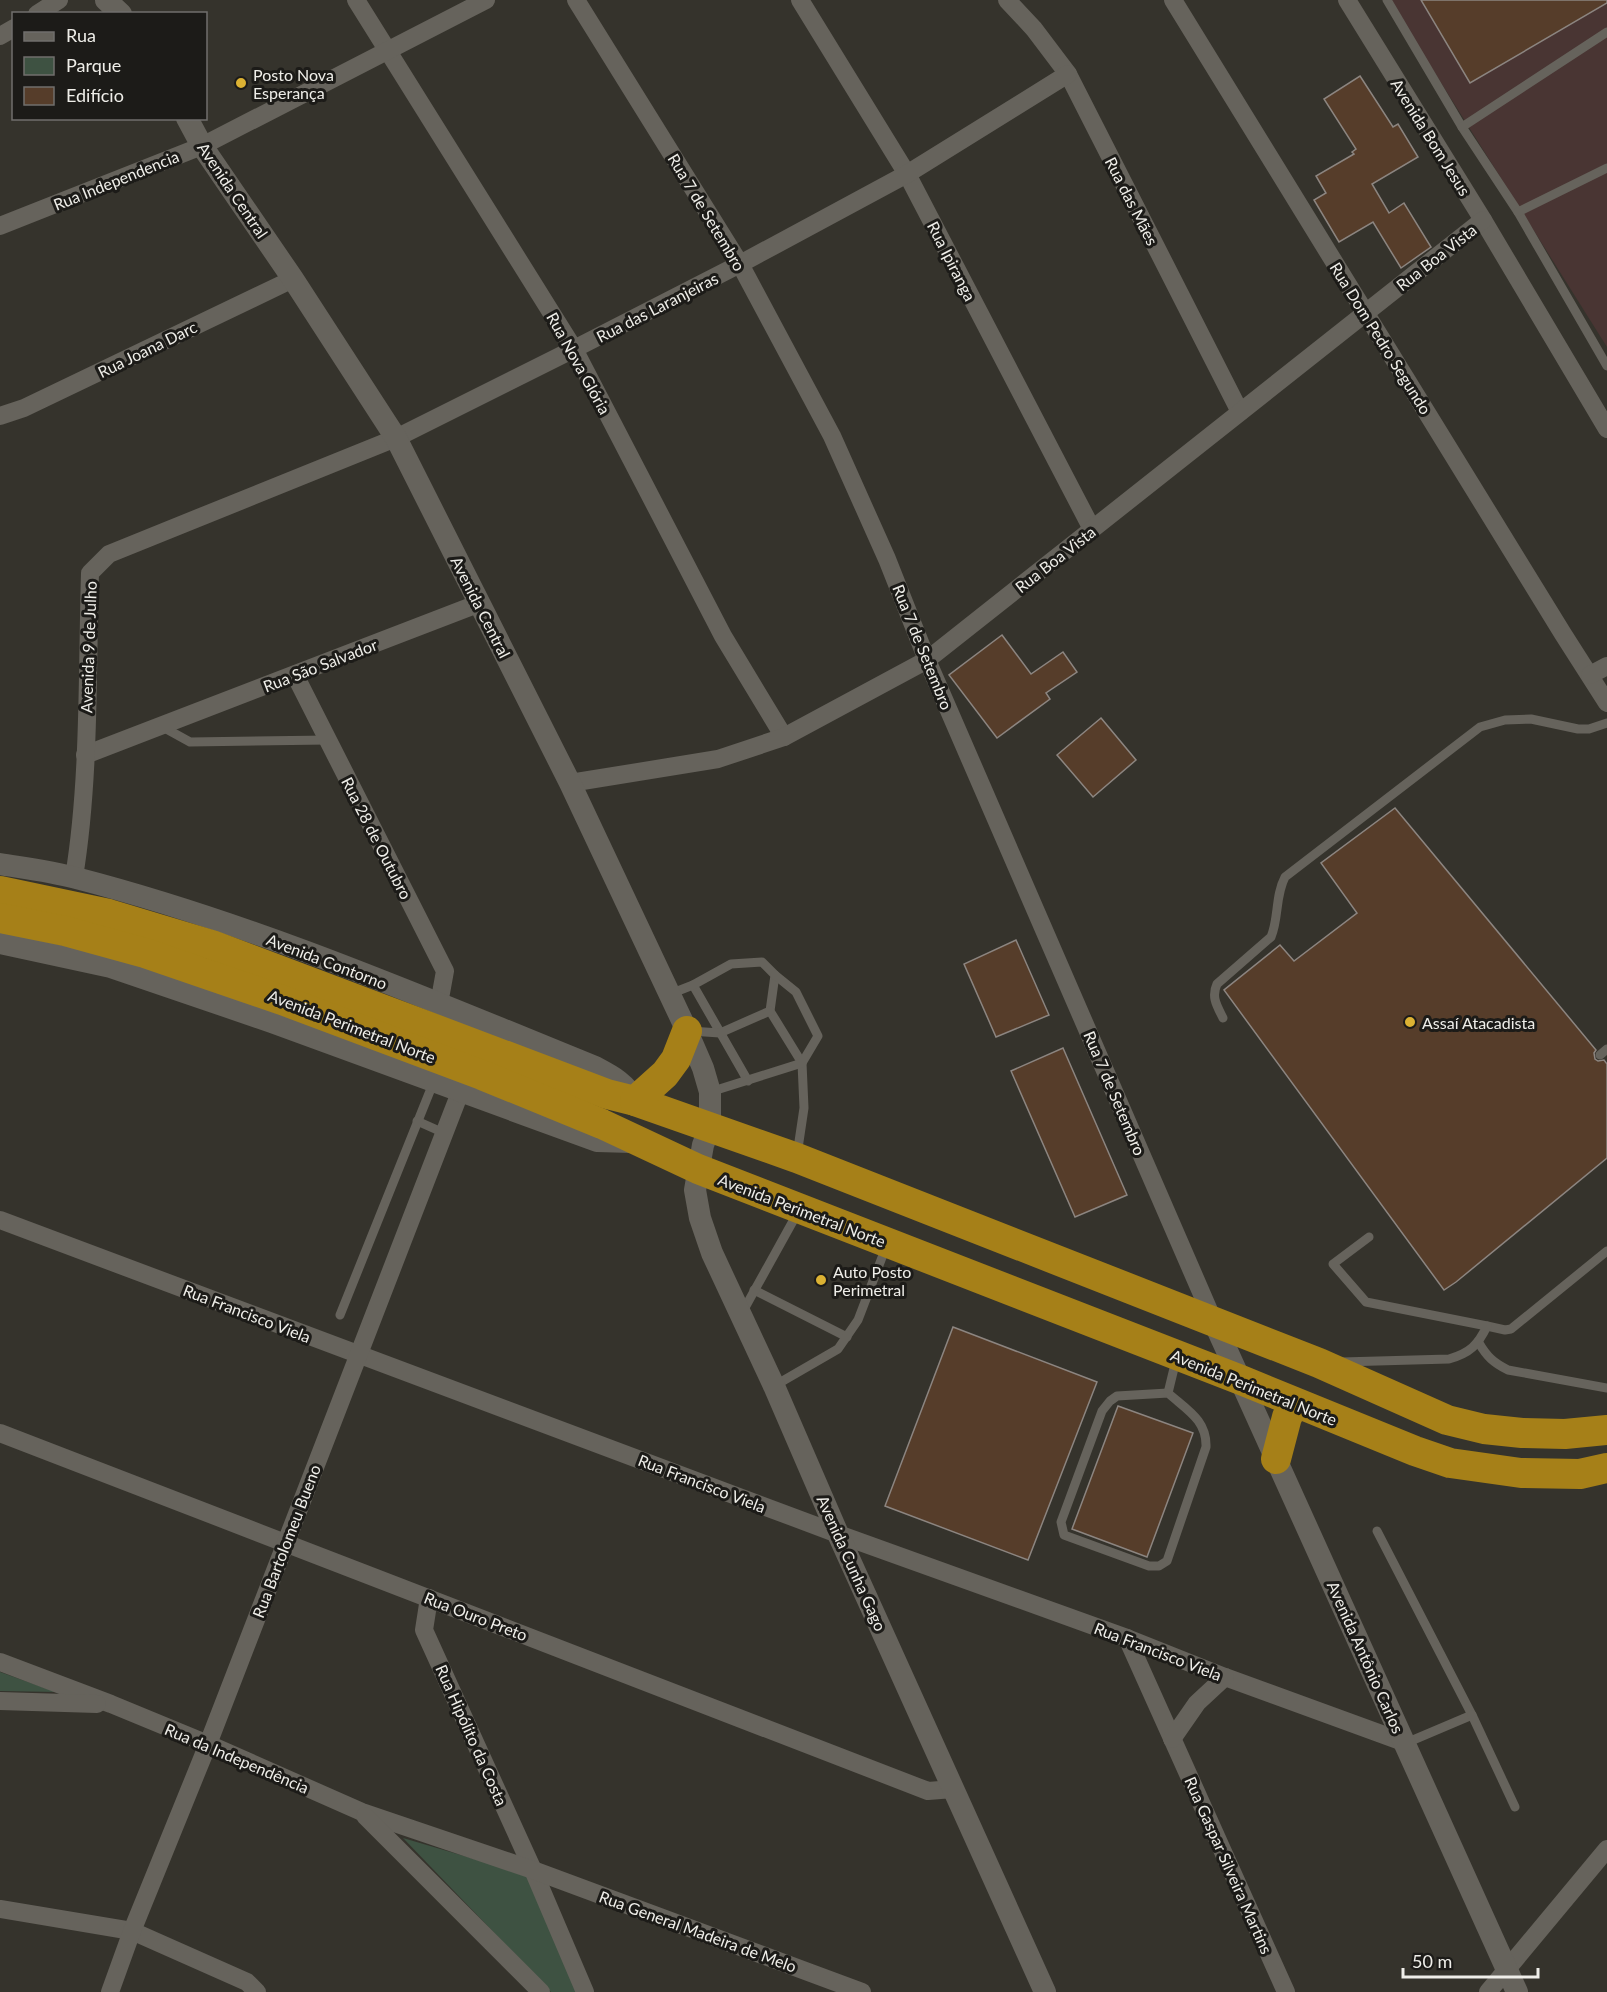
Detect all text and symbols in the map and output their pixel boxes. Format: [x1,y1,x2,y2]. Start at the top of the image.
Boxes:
legend [12,12,207,120]
text: Rua [66,24,96,46]
text: Parque [66,54,121,76]
place label: Posto Nova Esperança [253,65,334,102]
street label: Avenida Bom Jesus [1387,75,1475,199]
marker: Posto Nova Esperança [234,76,248,90]
text: Edifício [66,84,124,106]
street label: Avenida Central [194,139,272,241]
street label: Rua Independencia [51,146,181,214]
street label: Rua 7 de Setembro [665,150,749,274]
street label: Rua das Mães [1102,154,1162,248]
street label: Rua Ipiranga [924,218,980,304]
street label: Rua Boa Vista [1392,220,1480,294]
street label: Rua Dom Pedro Segundo [1326,259,1436,417]
street label: Rua das Laranjeiras [593,268,721,346]
street label: Rua Nova Glória [543,309,615,417]
street label: Rua Joana Darc [94,317,200,381]
street label: Rua Boa Vista [1011,522,1099,596]
street label: Avenida Central [447,553,515,661]
street label: Avenida 9 de Julho [76,581,100,713]
street label: Rua 7 de Setembro [889,582,957,712]
street label: Rua São Salvador [260,634,380,695]
street label: Rua 28 de Outubro [338,774,416,902]
street label: Avenida Contorno [264,929,390,993]
street label: Avenida Perimetral Norte [266,985,438,1067]
place label: Assaí Atacadista [1422,1013,1535,1032]
marker: Assaí Atacadista [1403,1015,1417,1029]
street label: Rua 7 de Setembro [1080,1028,1150,1158]
street label: Avenida Perimetral Norte [716,1169,888,1251]
place label: Auto Posto Perimetral [833,1262,911,1299]
marker: Auto Posto Perimetral [814,1273,828,1287]
street label: Rua Francisco Viela [181,1280,313,1346]
street label: Avenida Perimetral Norte [1168,1345,1340,1429]
street label: Rua Francisco Viela [636,1450,768,1516]
street label: Rua Bartolomeu Bueno [248,1462,324,1620]
street label: Avenida Cunha Gago [813,1492,891,1634]
street label: Avenida Antônio Carlos [1324,1578,1408,1736]
street label: Rua Ouro Preto [422,1588,530,1644]
street label: Rua Francisco Viela [1092,1618,1224,1684]
street label: Rua Hipólito da Costa [432,1662,512,1808]
street label: Rua da Independência [162,1719,312,1797]
street label: Rua Gaspar Silveira Martins [1181,1773,1277,1957]
street label: Rua General Madeira de Melo [597,1886,799,1976]
scale bar [1403,1941,1538,1979]
text: 50 m [1412,1950,1452,1972]

